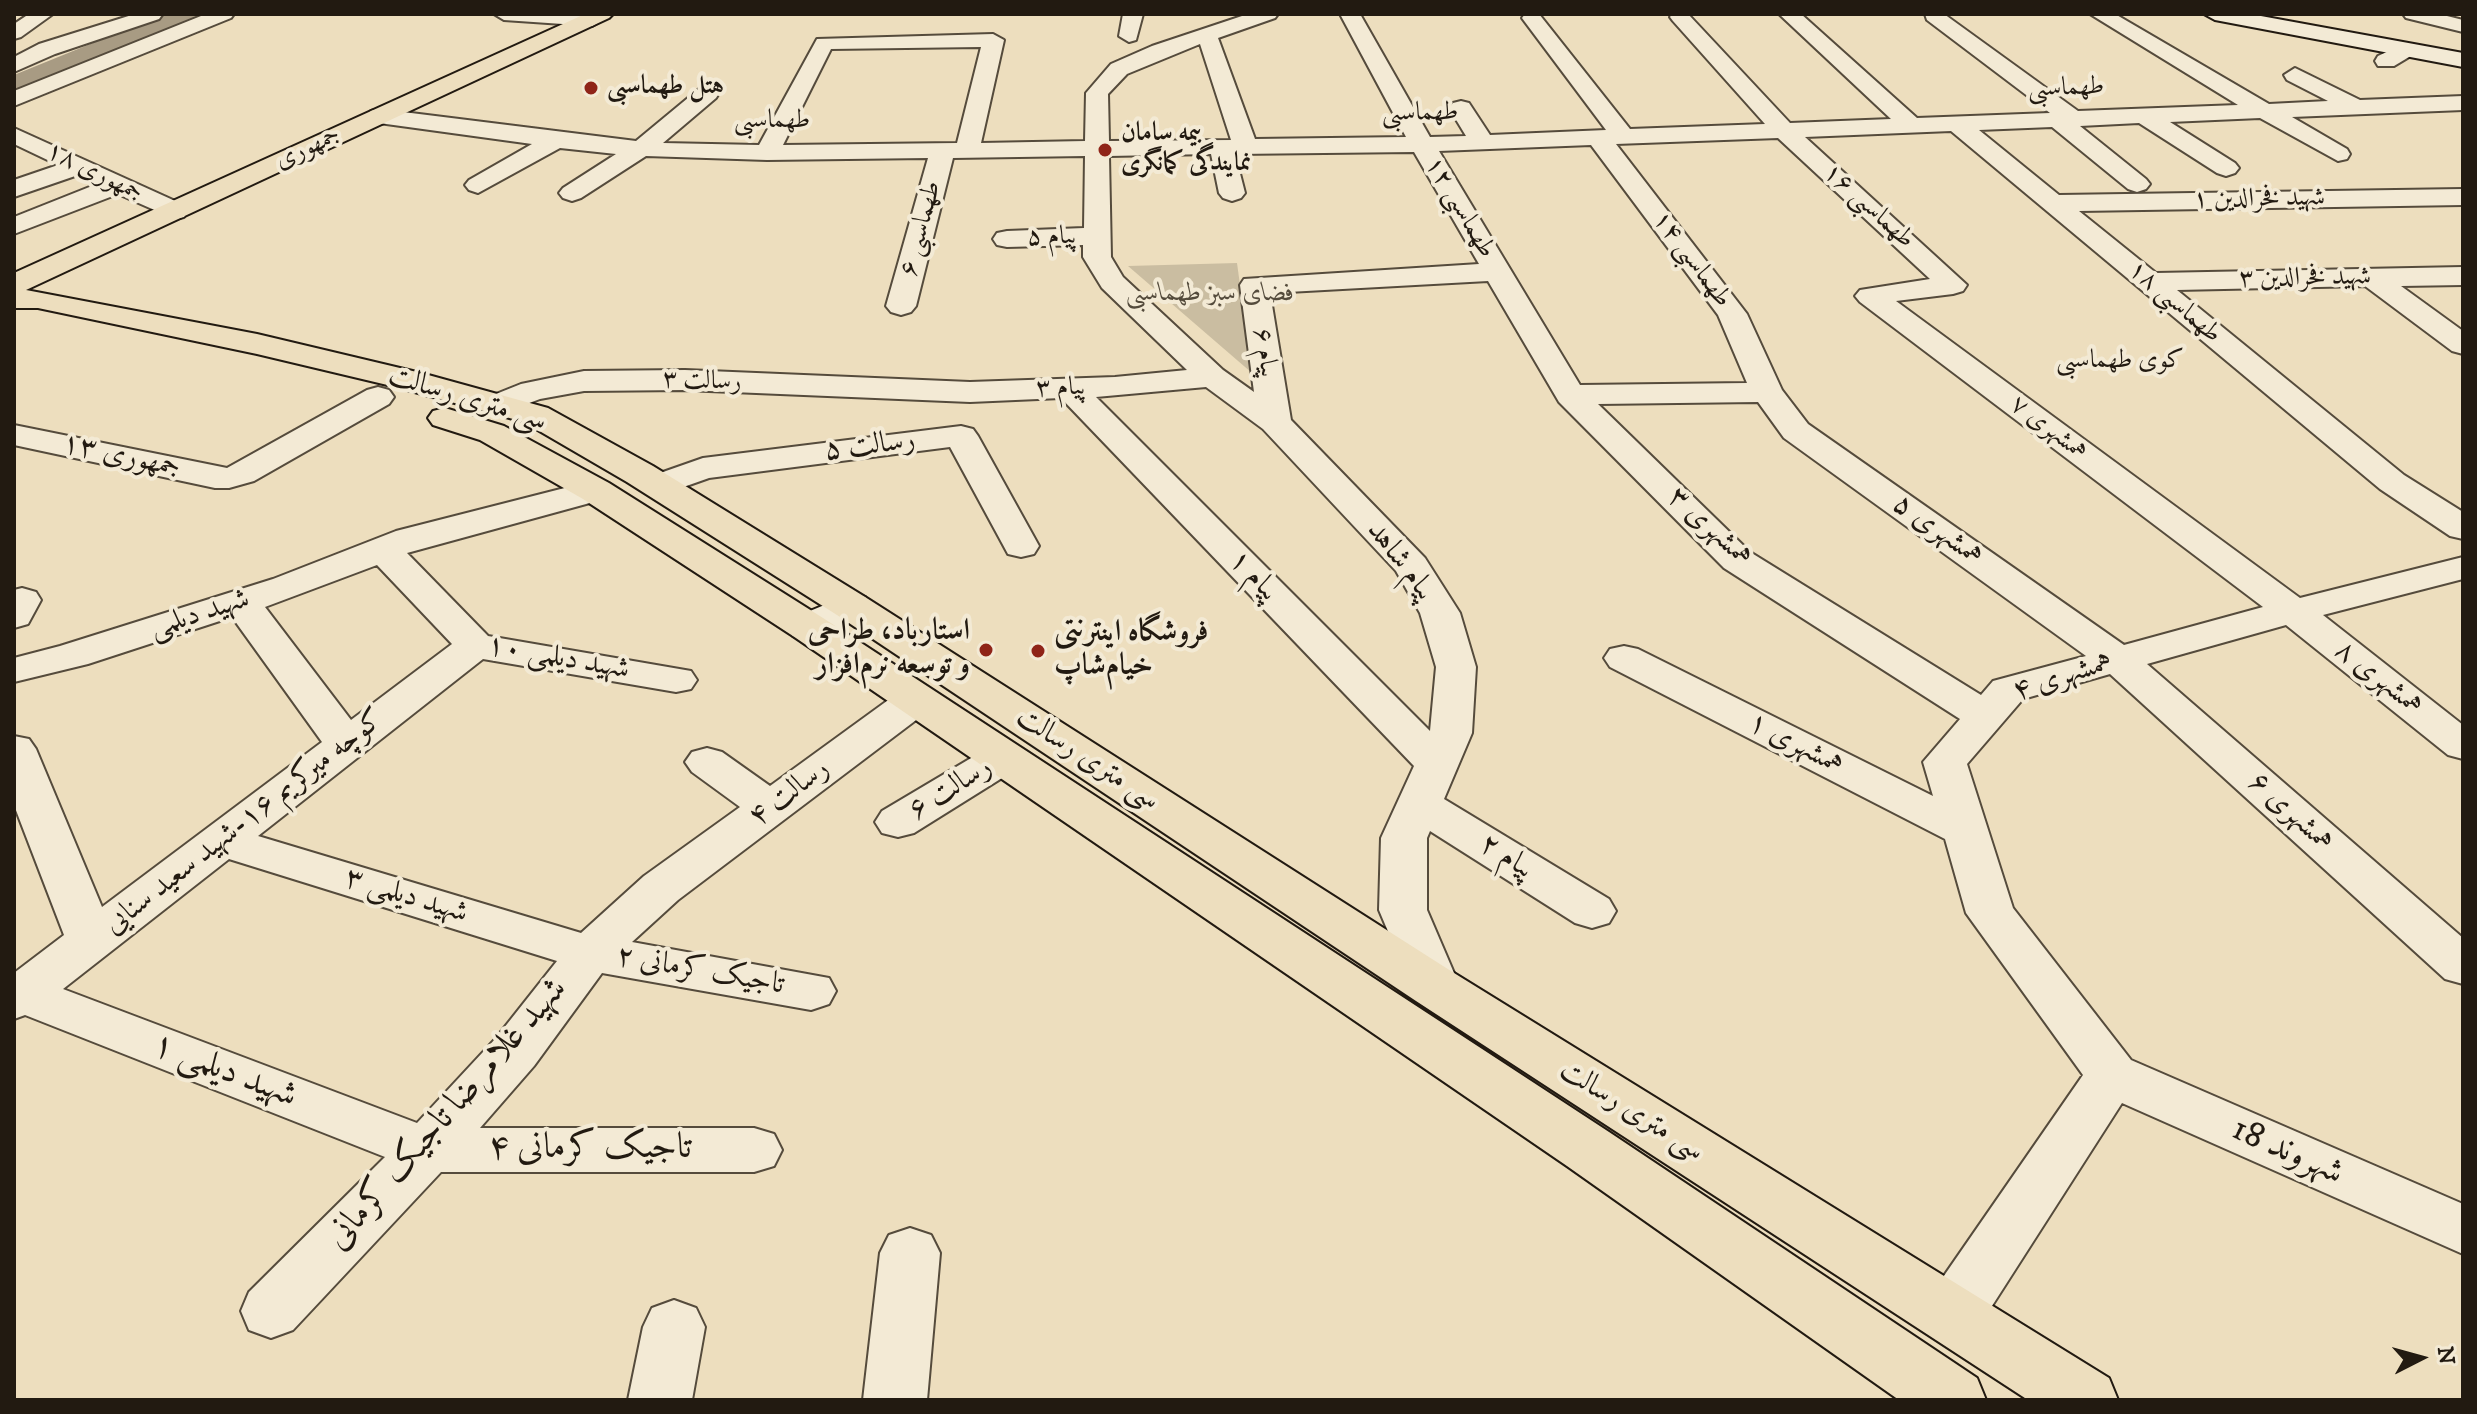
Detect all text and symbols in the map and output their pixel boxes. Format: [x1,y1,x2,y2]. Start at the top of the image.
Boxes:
place label: هتل طهماسبی [607,72,724,104]
street label: طهماسبی [2027,72,2105,106]
marker: هتل طهماسبی [582,79,600,97]
street label: طهماسبی [1381,98,1459,130]
street label: طهماسبی [734,106,810,138]
place label: بیمه سامان نمایندگی کمانگری [1121,119,1251,180]
street label: جمهوری [270,120,346,178]
street label: جمهوری ۱۸ [40,136,148,210]
marker: بیمه سامان نمایندگی کمانگری [1096,141,1114,159]
street label: ۱۲ طهماسبی [1417,152,1501,264]
street label: ۱۶ طهماسبی [1816,158,1920,256]
street label: ۶ طهماسبی [894,178,950,280]
street label: ۱ شهید فخرالدین [2193,183,2325,217]
street label: ۱۴ طهماسبی [1645,206,1737,314]
street label: ۵ پیام [1026,222,1078,254]
street label: ۱۸ طهماسبی [2121,255,2227,351]
street label: ۳ شهید فخرالدین [2239,262,2371,296]
park label: فضای سبز طهماسبی [1125,279,1295,311]
street label: ۶ پیام [1245,326,1283,380]
district label: کوی طهماسبی [2056,346,2184,378]
street label: سی متری رسالت [383,359,551,441]
street label: ۳ رسالت [662,365,742,399]
street label: ۳ پیام [1035,373,1087,405]
street label: ۷ همشهری [2003,390,2093,468]
street label: ۵ رسالت [822,424,918,470]
street label: ۱۳ جمهوری [58,427,184,487]
street label: ۳ همشهری [1659,480,1759,576]
street label: ۵ همشهری [1885,487,1989,575]
street label: پیام شاهد [1357,515,1443,609]
street label: ۱ پیام [1220,544,1286,610]
street label: شهید دیلمی [146,582,254,648]
place label: استارباد، طراحی و توسعه نرم‌افزار [808,615,970,686]
place label: فروشگاه اینترنتی خیام‌شاپ [1054,616,1209,686]
street label: ۱۰ شهید دیلمی [484,629,632,689]
street label: ۸ همشهری [2327,633,2429,725]
marker: استارباد، طراحی و توسعه نرم‌افزار [977,641,995,659]
marker: فروشگاه اینترنتی خیام‌شاپ [1029,642,1047,660]
street label: همشهری ۴ [2009,645,2117,711]
street label: سی متری رسالت [1009,700,1165,820]
street label: کوچه میرکریم ۱۶-شهید سعید سنایی [98,702,392,944]
street label: ۱ همشهری [1741,706,1849,784]
street label: ۶ رسالت [903,750,999,830]
street label: ۴ رسالت [743,752,837,836]
street label: ۶ همشهری [2240,765,2340,861]
street label: ۲ پیام [1472,827,1540,889]
street label: شهید دیلمی ۳ [340,861,472,933]
street label: تاجیک کرمانی ۲ [613,940,787,1004]
street label: شهید غلامرضا تاجیک کرمانی [318,970,578,1260]
street label: شهید دیلمی ۱ [145,1025,303,1119]
street label: سی متری رسالت [1552,1053,1710,1171]
street label: شهروند 18 [2224,1109,2350,1197]
street label: تاجیک کرمانی ۴ [488,1128,692,1172]
north arrow [2381,1318,2461,1398]
text: N [2431,1345,2460,1366]

